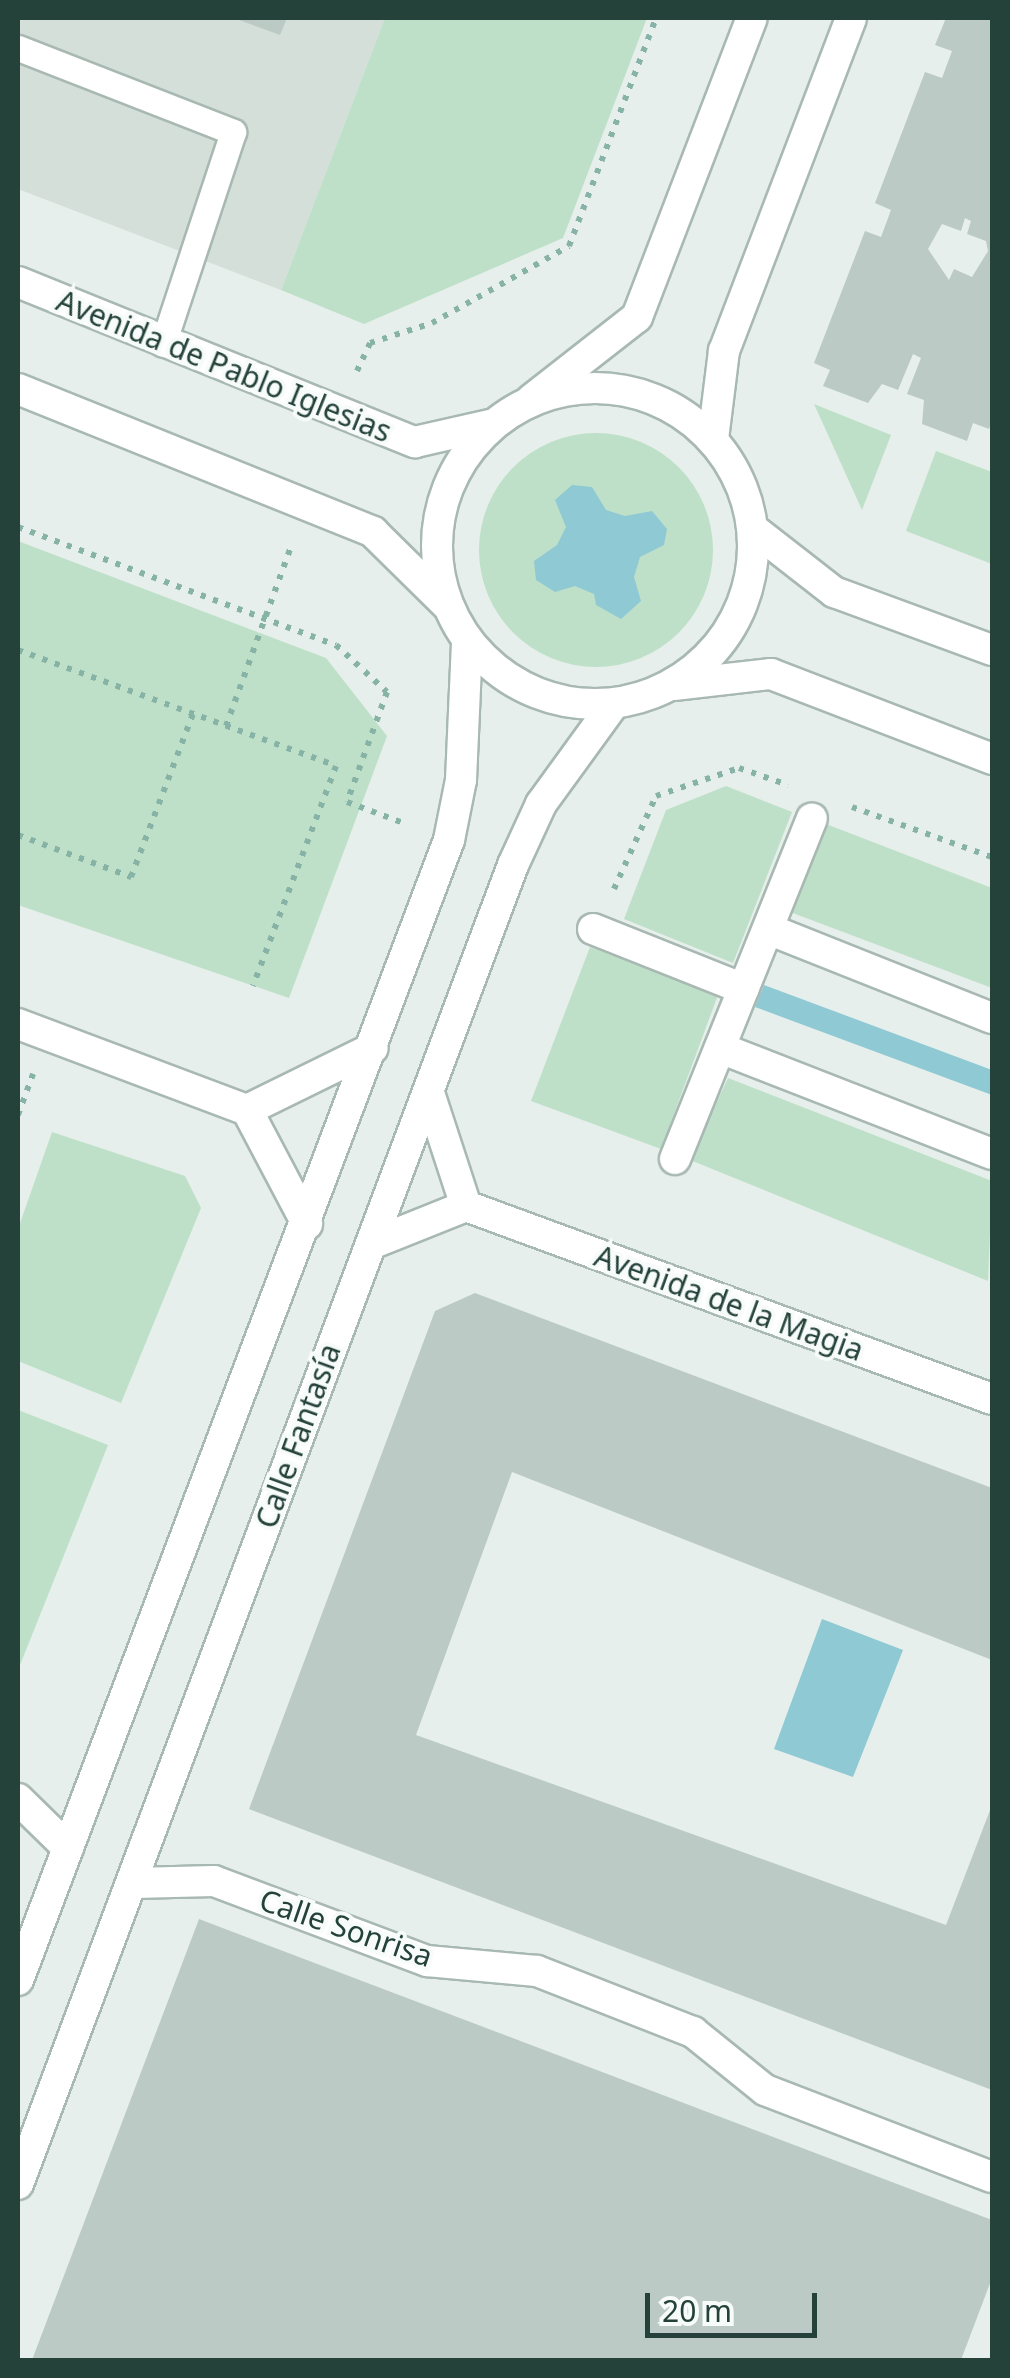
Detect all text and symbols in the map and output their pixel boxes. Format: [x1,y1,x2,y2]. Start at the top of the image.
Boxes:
street label: Avenida de Pablo Iglesias [51,282,397,450]
street label: Avenida de la Magia [590,1238,868,1368]
street label: Calle Fantasía [248,1339,348,1533]
street label: Calle Sonrisa [255,1882,437,1974]
scale bar [650,2273,822,2335]
text: 20 m [662,2290,732,2331]

